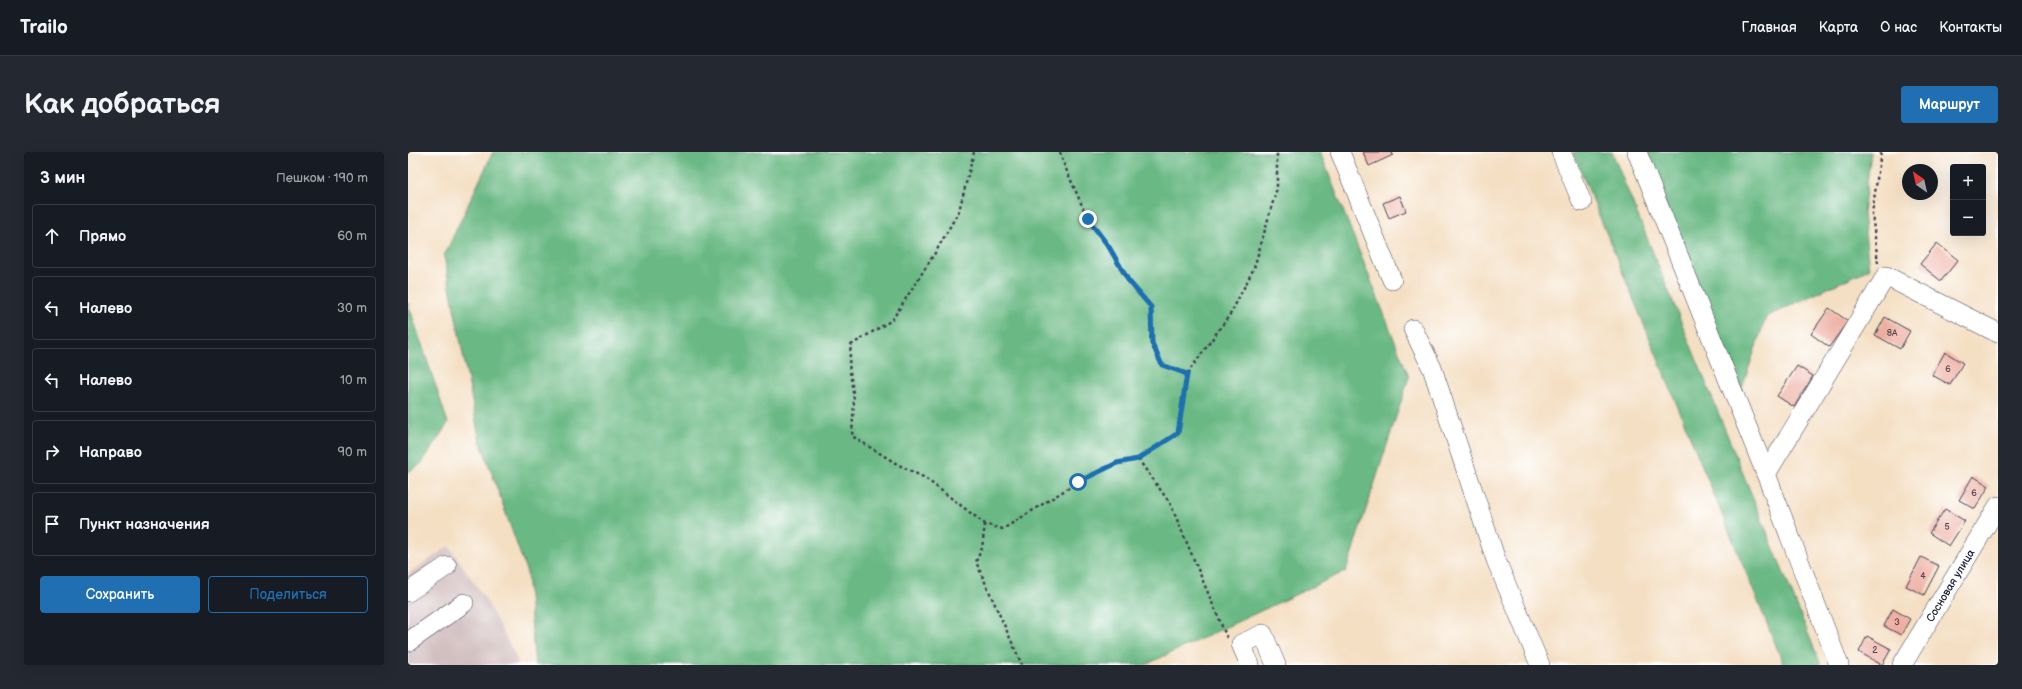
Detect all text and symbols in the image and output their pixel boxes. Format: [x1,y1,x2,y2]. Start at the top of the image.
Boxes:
text: Trailo [20,16,68,39]
text: Главная [1742,19,1797,36]
text: Карта [1819,19,1858,36]
text: О нас [1880,19,1917,36]
text: Контакты [1939,19,2002,36]
button: Маршрут [1901,86,1998,123]
text: Как добраться [24,88,221,121]
north arrow [1902,164,1938,200]
map controls [1950,164,1986,236]
button: + [1950,164,1986,200]
text: 3 мин [40,168,85,188]
text: Пешком · 190 m [276,170,368,186]
button: − [1950,200,1986,236]
route end [1079,210,1097,228]
icon: ahead [41,225,63,247]
text: Прямо [79,227,126,246]
text: 60 m [337,228,367,244]
icon: left [41,297,63,319]
text: Налево [79,299,132,318]
text: 30 m [337,300,367,316]
house number: 8А [1887,328,1898,339]
house number: 6 [1945,364,1951,375]
icon: left [41,369,63,391]
text: Налево [79,371,132,390]
text: 10 m [340,372,367,388]
icon: right [41,441,63,463]
text: Направо [79,443,142,462]
text: 90 m [338,444,367,460]
route start [1069,473,1087,491]
house number: 6 [1971,488,1977,499]
icon: arrive [41,513,63,535]
text: Пункт назначения [79,515,210,534]
house number: 5 [1944,522,1950,533]
street label: Сосновая улица [1923,546,1977,624]
house number: 4 [1920,571,1926,582]
button: Сохранить [40,576,200,613]
button: Поделиться [208,576,368,613]
house number: 3 [1894,617,1900,628]
house number: 2 [1872,645,1878,656]

